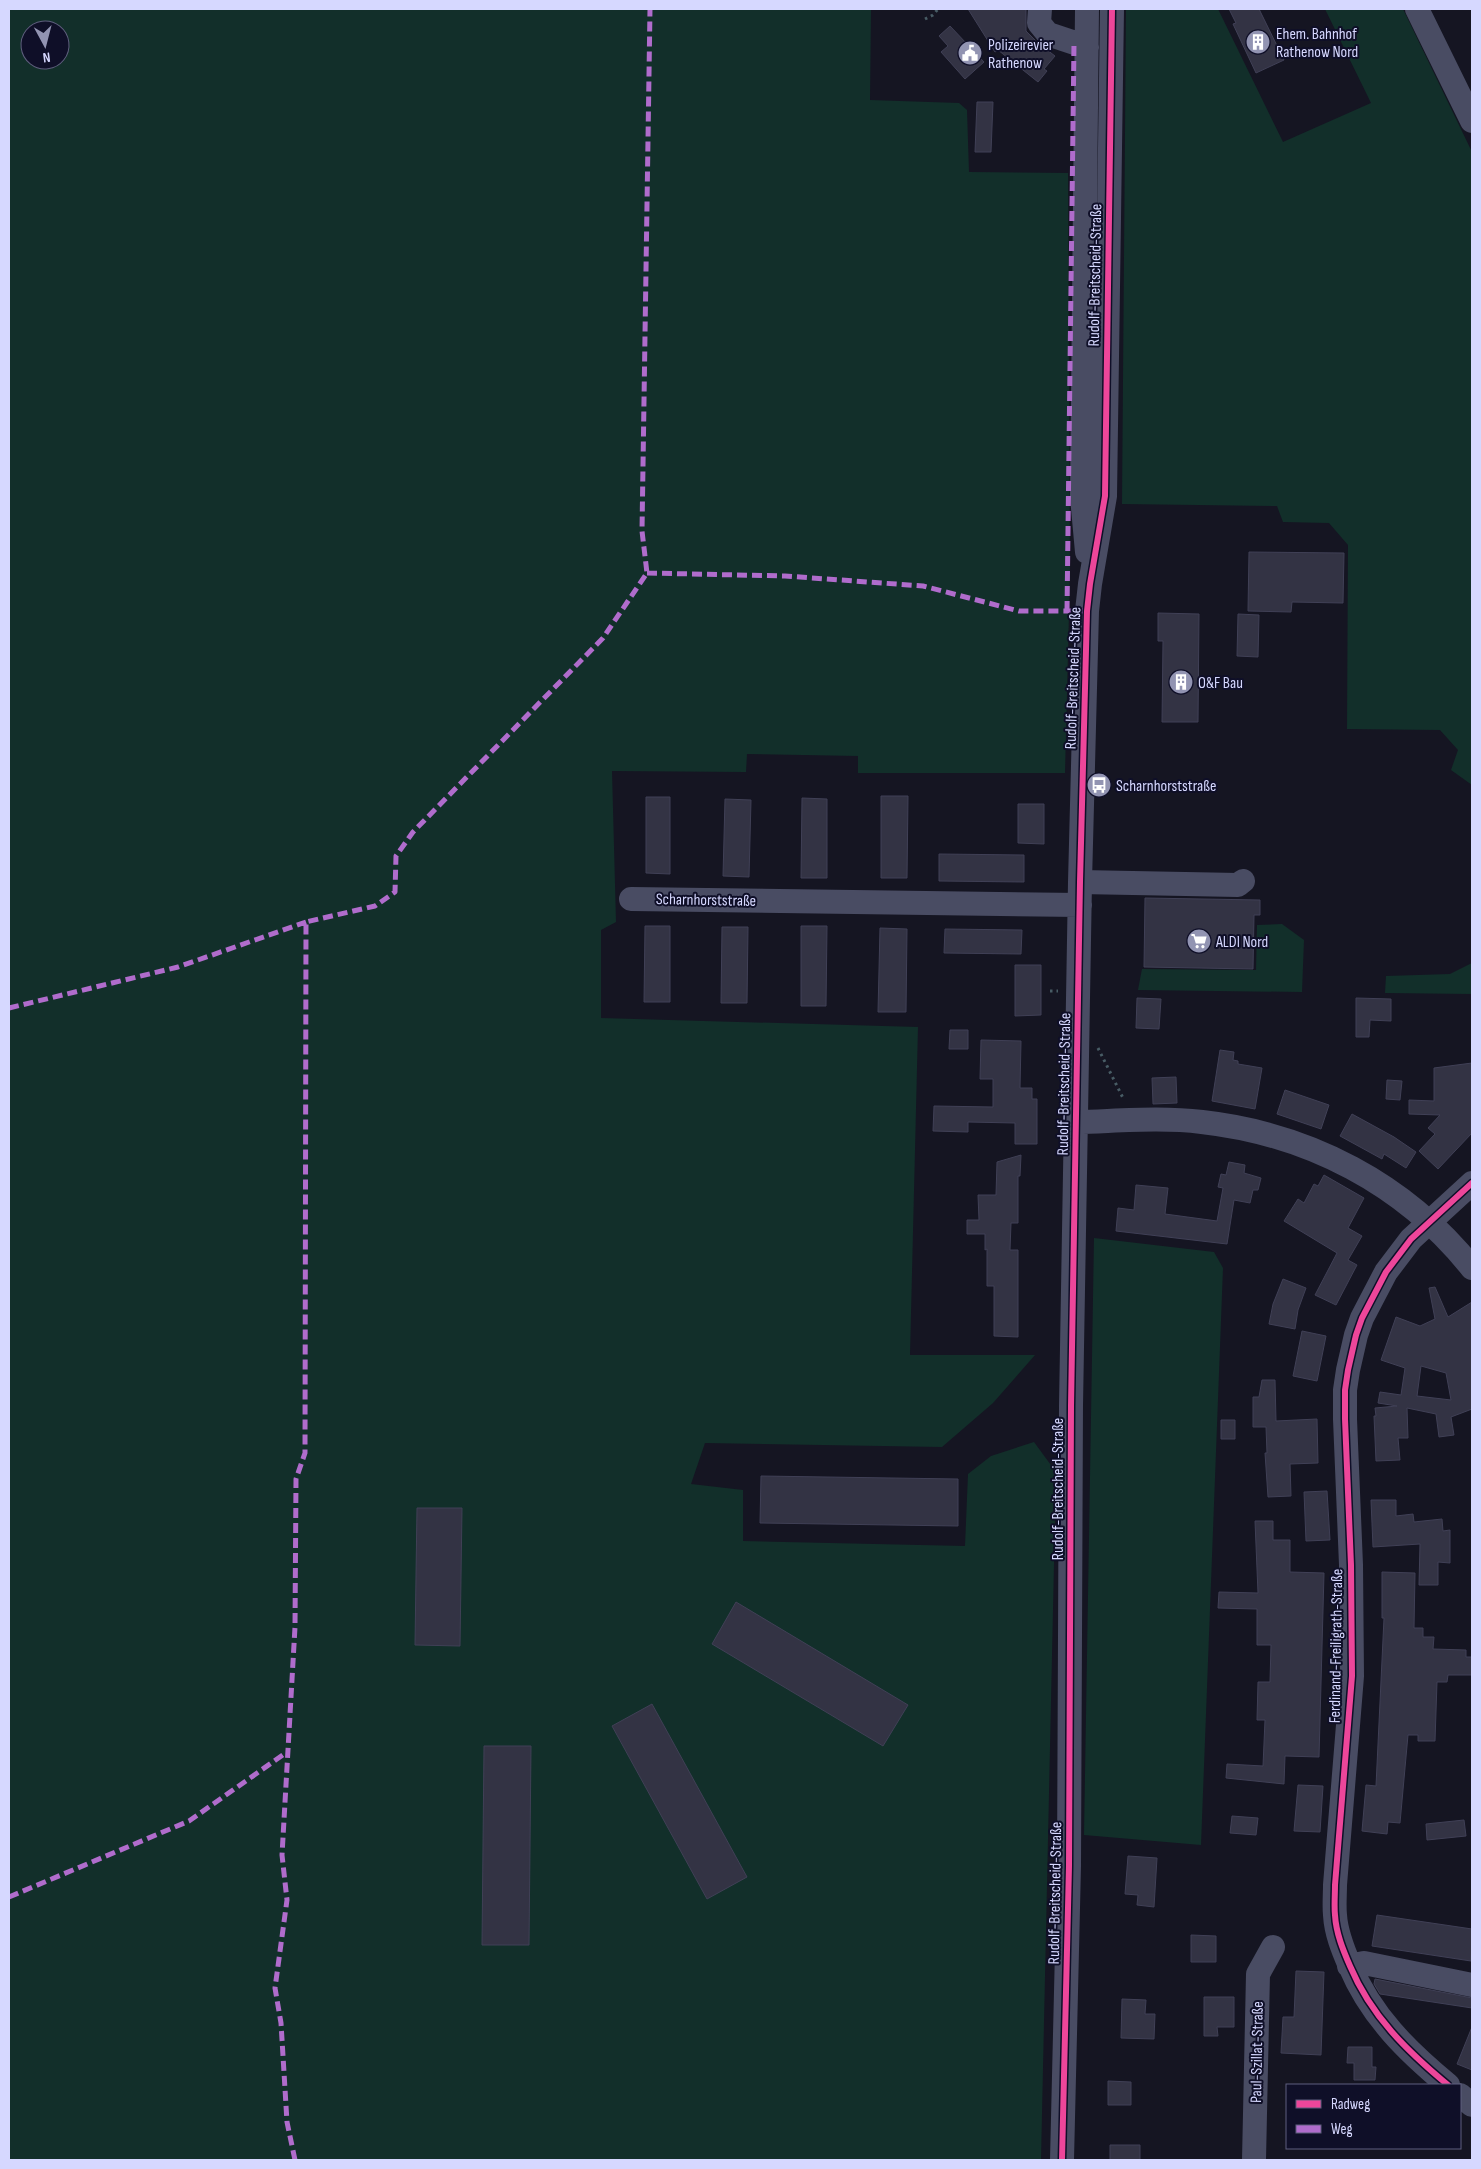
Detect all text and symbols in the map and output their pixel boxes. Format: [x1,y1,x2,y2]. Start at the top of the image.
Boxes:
north arrow [20,20,70,70]
place label: Ehem. Bahnhof Rathenow Nord [1276,25,1358,62]
building icon: Ehem. Bahnhof Rathenow Nord [1245,29,1271,55]
place label: Polizeirevier Rathenow [988,36,1054,73]
public building icon: Polizeirevier Rathenow [957,40,983,66]
text: N [42,49,51,66]
street label: Rudolf-Breitscheid-Straße [1085,204,1106,346]
street label: Rudolf-Breitscheid-Straße [1062,606,1085,750]
building icon: O&F Bau [1168,669,1194,695]
place label: O&F Bau [1198,674,1243,693]
bus stop icon: Scharnhorststraße [1086,772,1112,798]
place label: Scharnhorststraße [1116,777,1216,796]
street label: Scharnhorststraße [656,890,756,911]
supermarket icon: ALDI Nord [1186,928,1212,954]
place label: ALDI Nord [1215,933,1268,952]
street label: Rudolf-Breitscheid-Straße [1054,1013,1075,1155]
street label: Rudolf-Breitscheid-Straße [1049,1418,1068,1560]
street label: Ferdinand-Freiligrath-Straße [1326,1569,1347,1723]
street label: Rudolf-Breitscheid-Straße [1045,1822,1066,1964]
street label: Paul-Szillat-Straße [1247,2001,1268,2103]
legend [1286,2084,1461,2149]
text: Radweg [1331,2095,1370,2114]
text: Weg [1331,2120,1353,2139]

